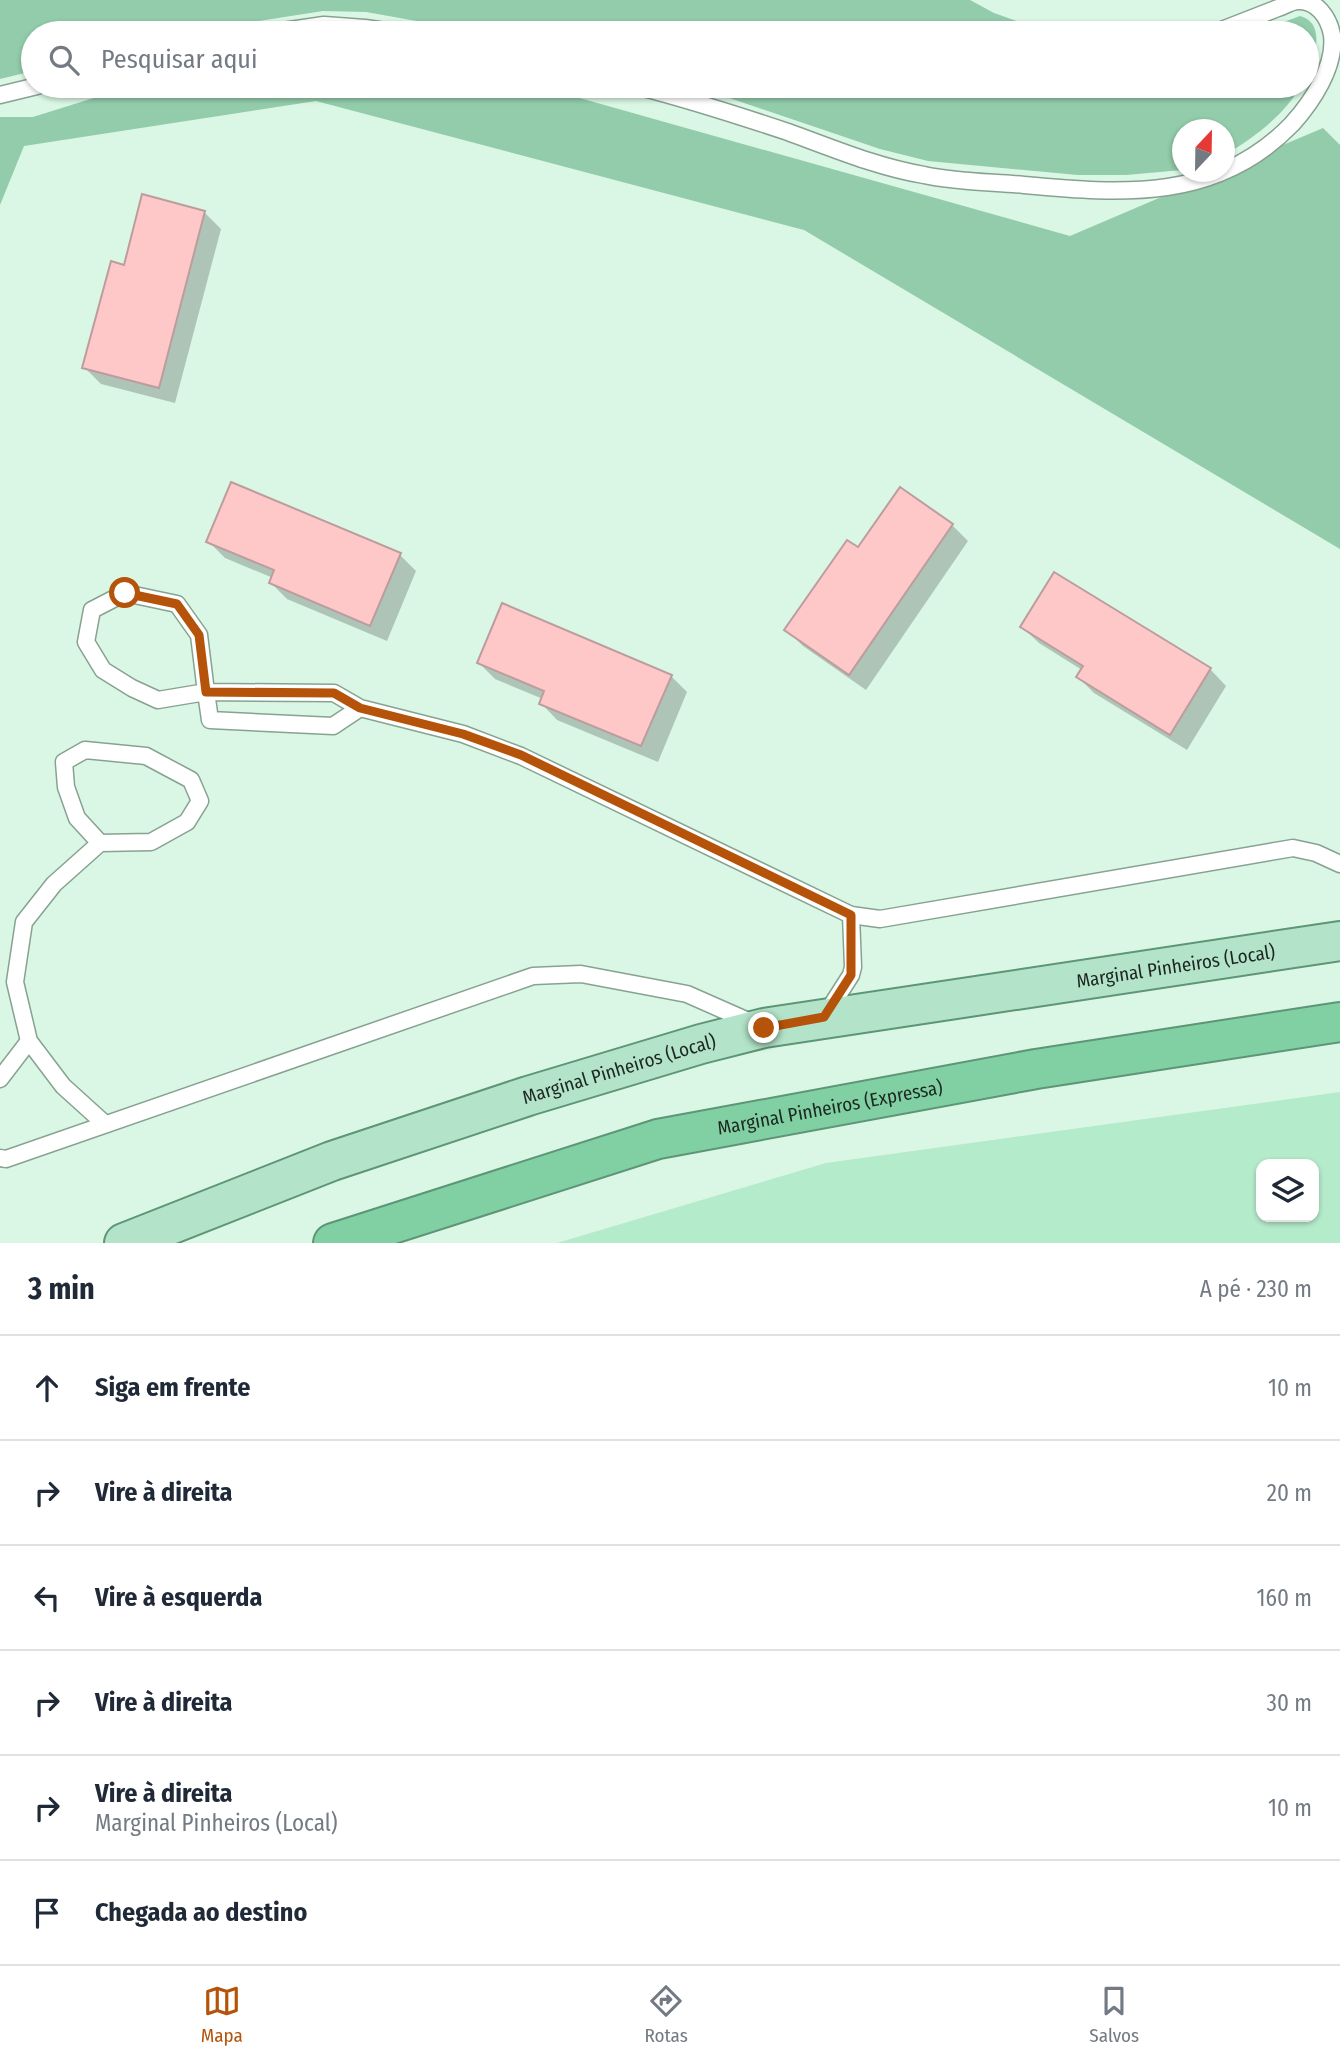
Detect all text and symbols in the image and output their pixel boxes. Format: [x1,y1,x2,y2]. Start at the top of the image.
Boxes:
search box [21,21,1319,98]
icon: search [45,41,83,79]
text: Pesquisar aqui [101,44,258,75]
north arrow [1172,119,1235,182]
route start [109,577,140,608]
street label: Marginal Pinheiros (Local) [1075,940,1277,993]
route end [748,1012,779,1043]
street label: Marginal Pinheiros (Local) [520,1030,718,1109]
street label: Marginal Pinheiros (Expressa) [715,1076,944,1140]
map controls [1256,1159,1319,1222]
button: layers [1256,1159,1319,1222]
text: 3 min [28,1271,95,1307]
text: A pé · 230 m [1200,1275,1312,1303]
icon: ahead [28,1369,66,1407]
text: Siga em frente [95,1372,250,1403]
text: 10 m [1268,1374,1312,1402]
icon: right [28,1474,66,1512]
text: Vire à direita [95,1477,233,1508]
text: 20 m [1267,1479,1312,1507]
icon: left [28,1579,66,1617]
text: Vire à esquerda [95,1582,262,1613]
text: 160 m [1257,1584,1312,1612]
icon: right [28,1684,66,1722]
text: Vire à direita [95,1687,233,1718]
text: 30 m [1267,1689,1312,1717]
text: Vire à direita [95,1778,233,1809]
icon: right [28,1789,66,1827]
text: 10 m [1268,1794,1312,1822]
text: Marginal Pinheiros (Local) [95,1809,338,1837]
icon: arrive [28,1894,66,1932]
text: Chegada ao destino [95,1897,307,1928]
tab: Mapa [201,1982,243,2047]
tab: Rotas [644,1982,688,2047]
tab: Salvos [1089,1982,1139,2047]

